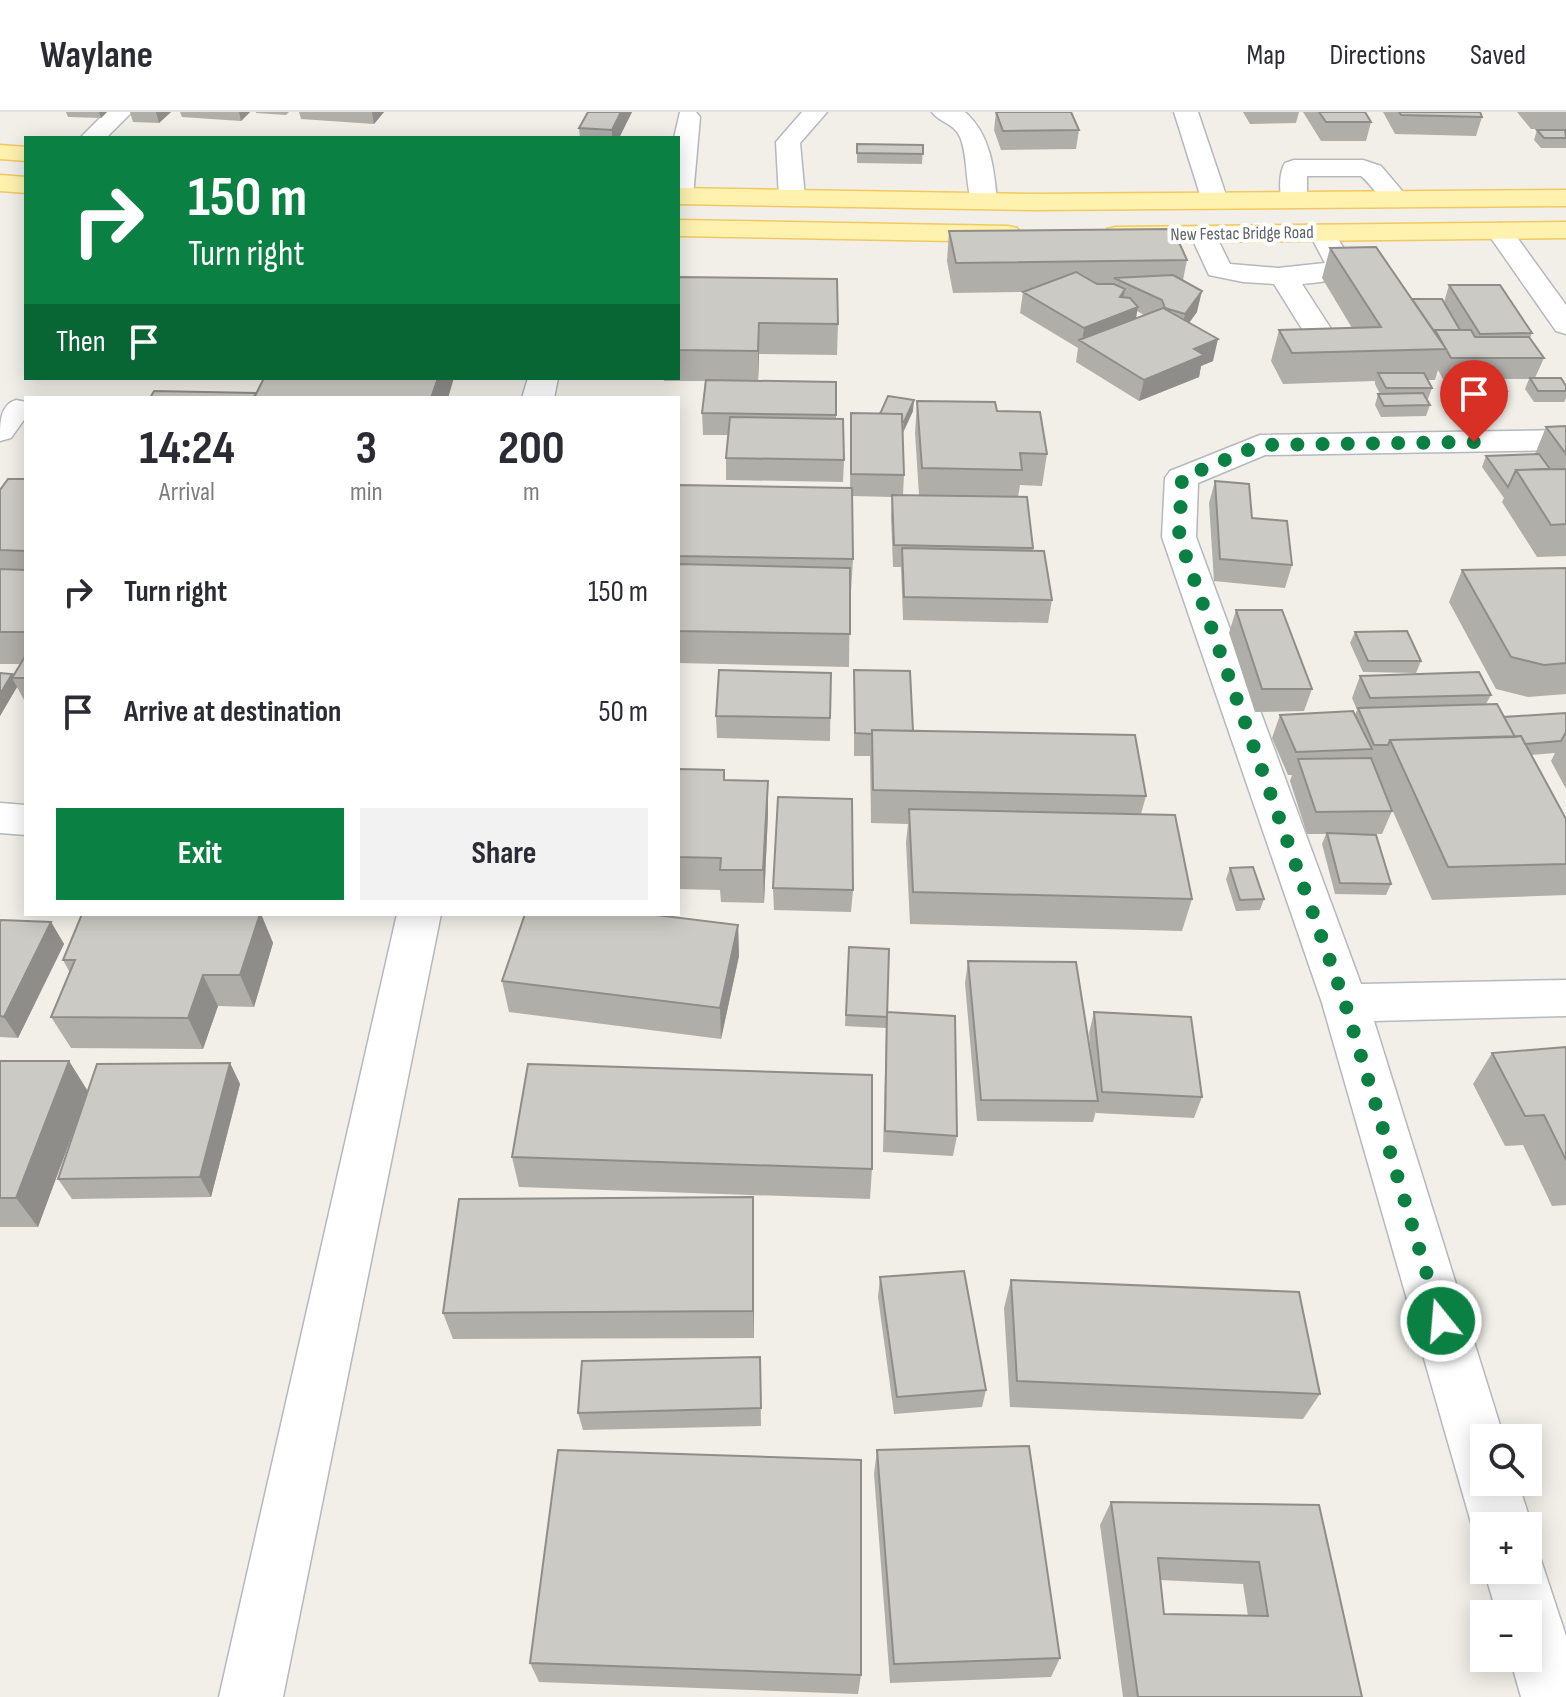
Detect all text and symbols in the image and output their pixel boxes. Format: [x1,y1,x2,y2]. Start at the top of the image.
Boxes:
text: Waylane [40,33,153,78]
text: Map [1247,39,1286,72]
text: Directions [1330,39,1426,72]
text: Saved [1470,39,1526,72]
text: 150 m [188,165,307,232]
icon: right [56,168,160,272]
street label: New Festac Bridge Road [1170,222,1314,245]
text: Turn right [188,233,305,276]
icon: arrive [122,320,166,364]
text: Then [56,324,106,360]
pin [1440,360,1508,442]
icon: arrive [1452,372,1496,416]
text: 14:24 [139,420,235,477]
text: 3 [356,420,377,477]
text: 200 [498,420,565,477]
text: Arrival [159,477,215,508]
text: min [350,477,383,508]
text: m [523,477,540,508]
icon: right [56,570,100,614]
text: Turn right [124,574,227,610]
text: 150 m [588,574,648,610]
icon: arrive [56,690,100,734]
text: Arrive at destination [124,694,341,730]
text: 50 m [599,694,648,730]
button: Exit [56,808,344,900]
button: Share [360,808,648,900]
position arrow [1399,1279,1483,1363]
map controls [1470,1424,1542,1672]
button: search [1470,1424,1542,1496]
button: + [1470,1512,1542,1584]
button: − [1470,1600,1542,1672]

